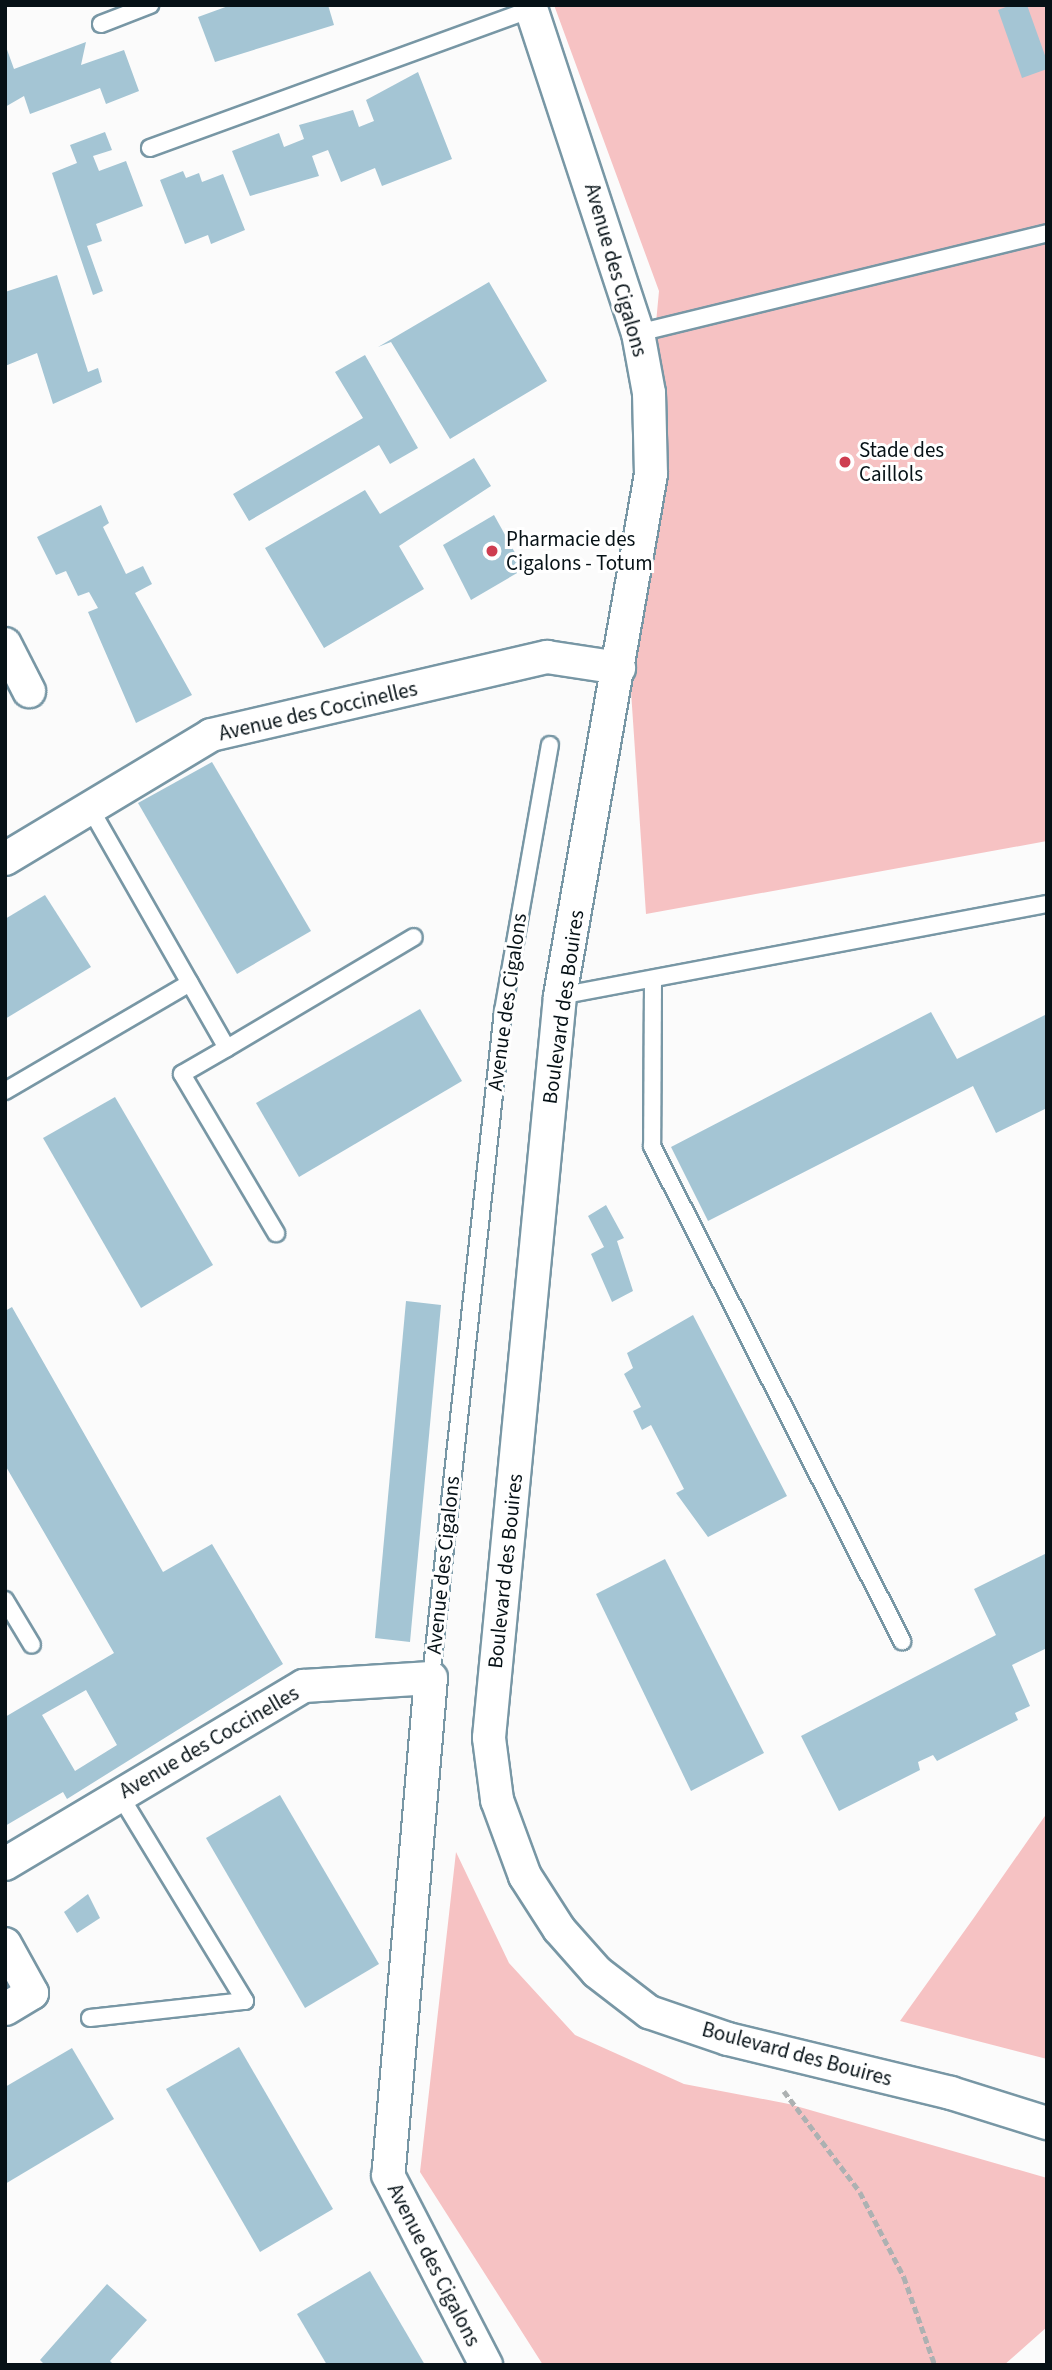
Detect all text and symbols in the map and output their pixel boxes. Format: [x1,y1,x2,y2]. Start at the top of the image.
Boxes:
street label: Avenue des Cigalons [579,180,653,360]
place label: Stade des Caillols [859,437,944,487]
marker: Stade des Caillols [837,454,853,470]
place label: Pharmacie des Cigalons - Totum [506,526,653,576]
marker: Pharmacie des Cigalons - Totum [484,543,500,559]
street label: Avenue des Coccinelles [216,676,420,746]
street label: Boulevard des Bouires [537,908,589,1106]
street label: Avenue des Cigalons [482,912,532,1092]
street label: Boulevard des Bouires [482,1472,528,1670]
street label: Avenue des Cigalons [421,1475,465,1655]
street label: Avenue des Coccinelles [115,1680,303,1804]
street label: Boulevard des Bouires [699,2017,895,2091]
street label: Avenue des Cigalons [382,2180,486,2350]

